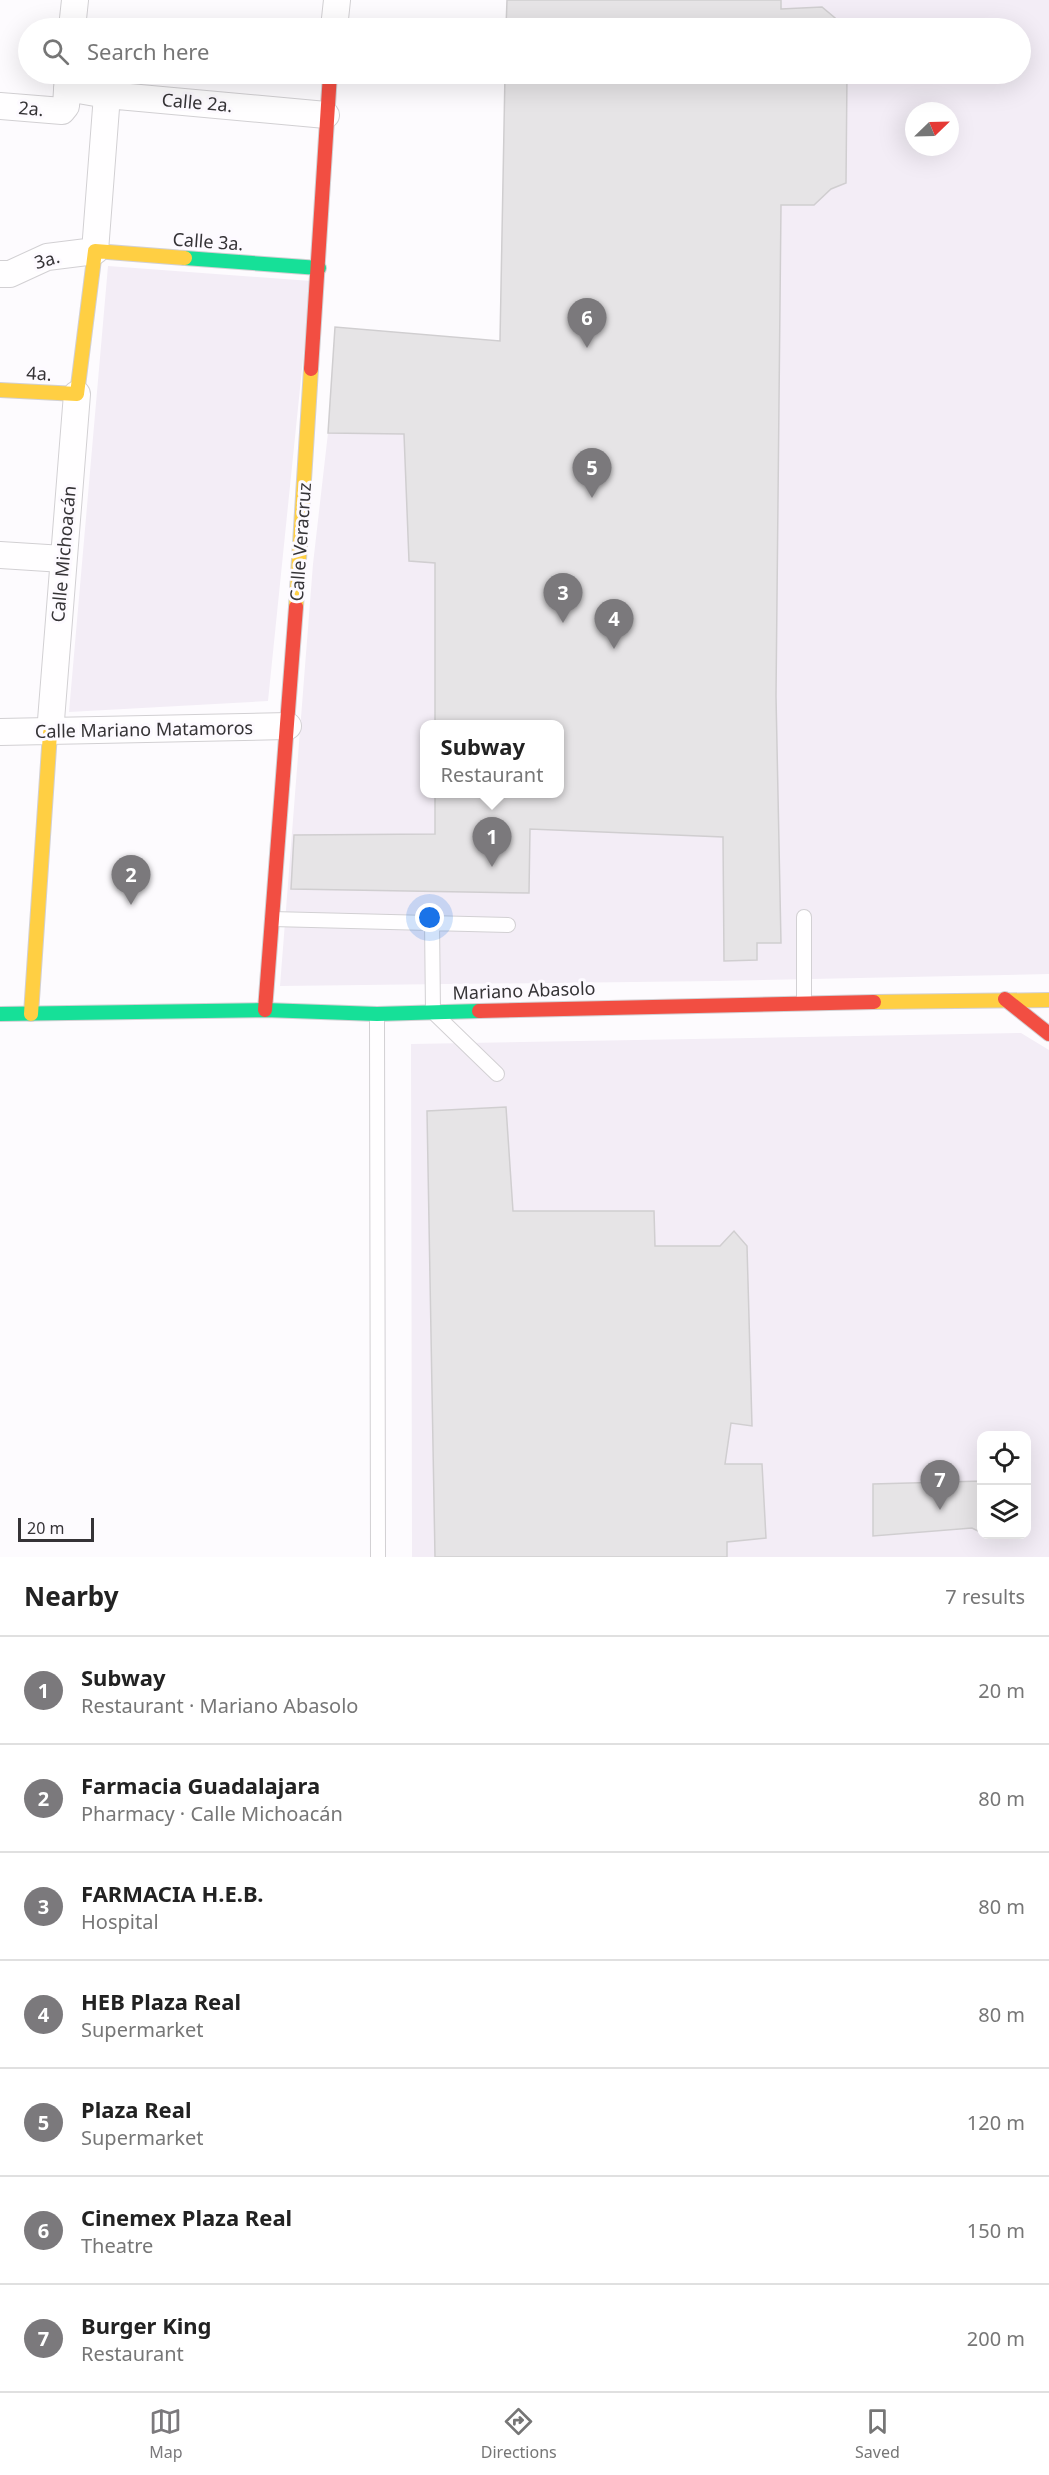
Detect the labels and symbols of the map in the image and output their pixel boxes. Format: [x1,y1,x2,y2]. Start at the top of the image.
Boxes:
street label: Calle 2a. [161,87,233,117]
street label: 2a. [17,95,45,121]
north arrow [905,102,959,156]
street label: Calle 3a. [172,227,244,255]
street label: 3a. [31,244,62,274]
pin: 6 [568,298,606,348]
street label: 4a. [26,360,52,386]
pin: 5 [572,448,612,498]
street label: Calle Veracruz [284,482,316,602]
street label: Calle Michoacán [45,485,81,623]
pin: 3 [544,574,582,623]
pin: 4 [594,600,634,649]
street label: Calle Mariano Matamoros [35,715,253,743]
pin: 1 [472,818,512,867]
pin: 2 [112,856,150,905]
your location [415,903,444,932]
street label: Mariano Abasolo [452,976,596,1004]
pin: 7 [920,1460,960,1510]
scale bar [18,1515,94,1542]

